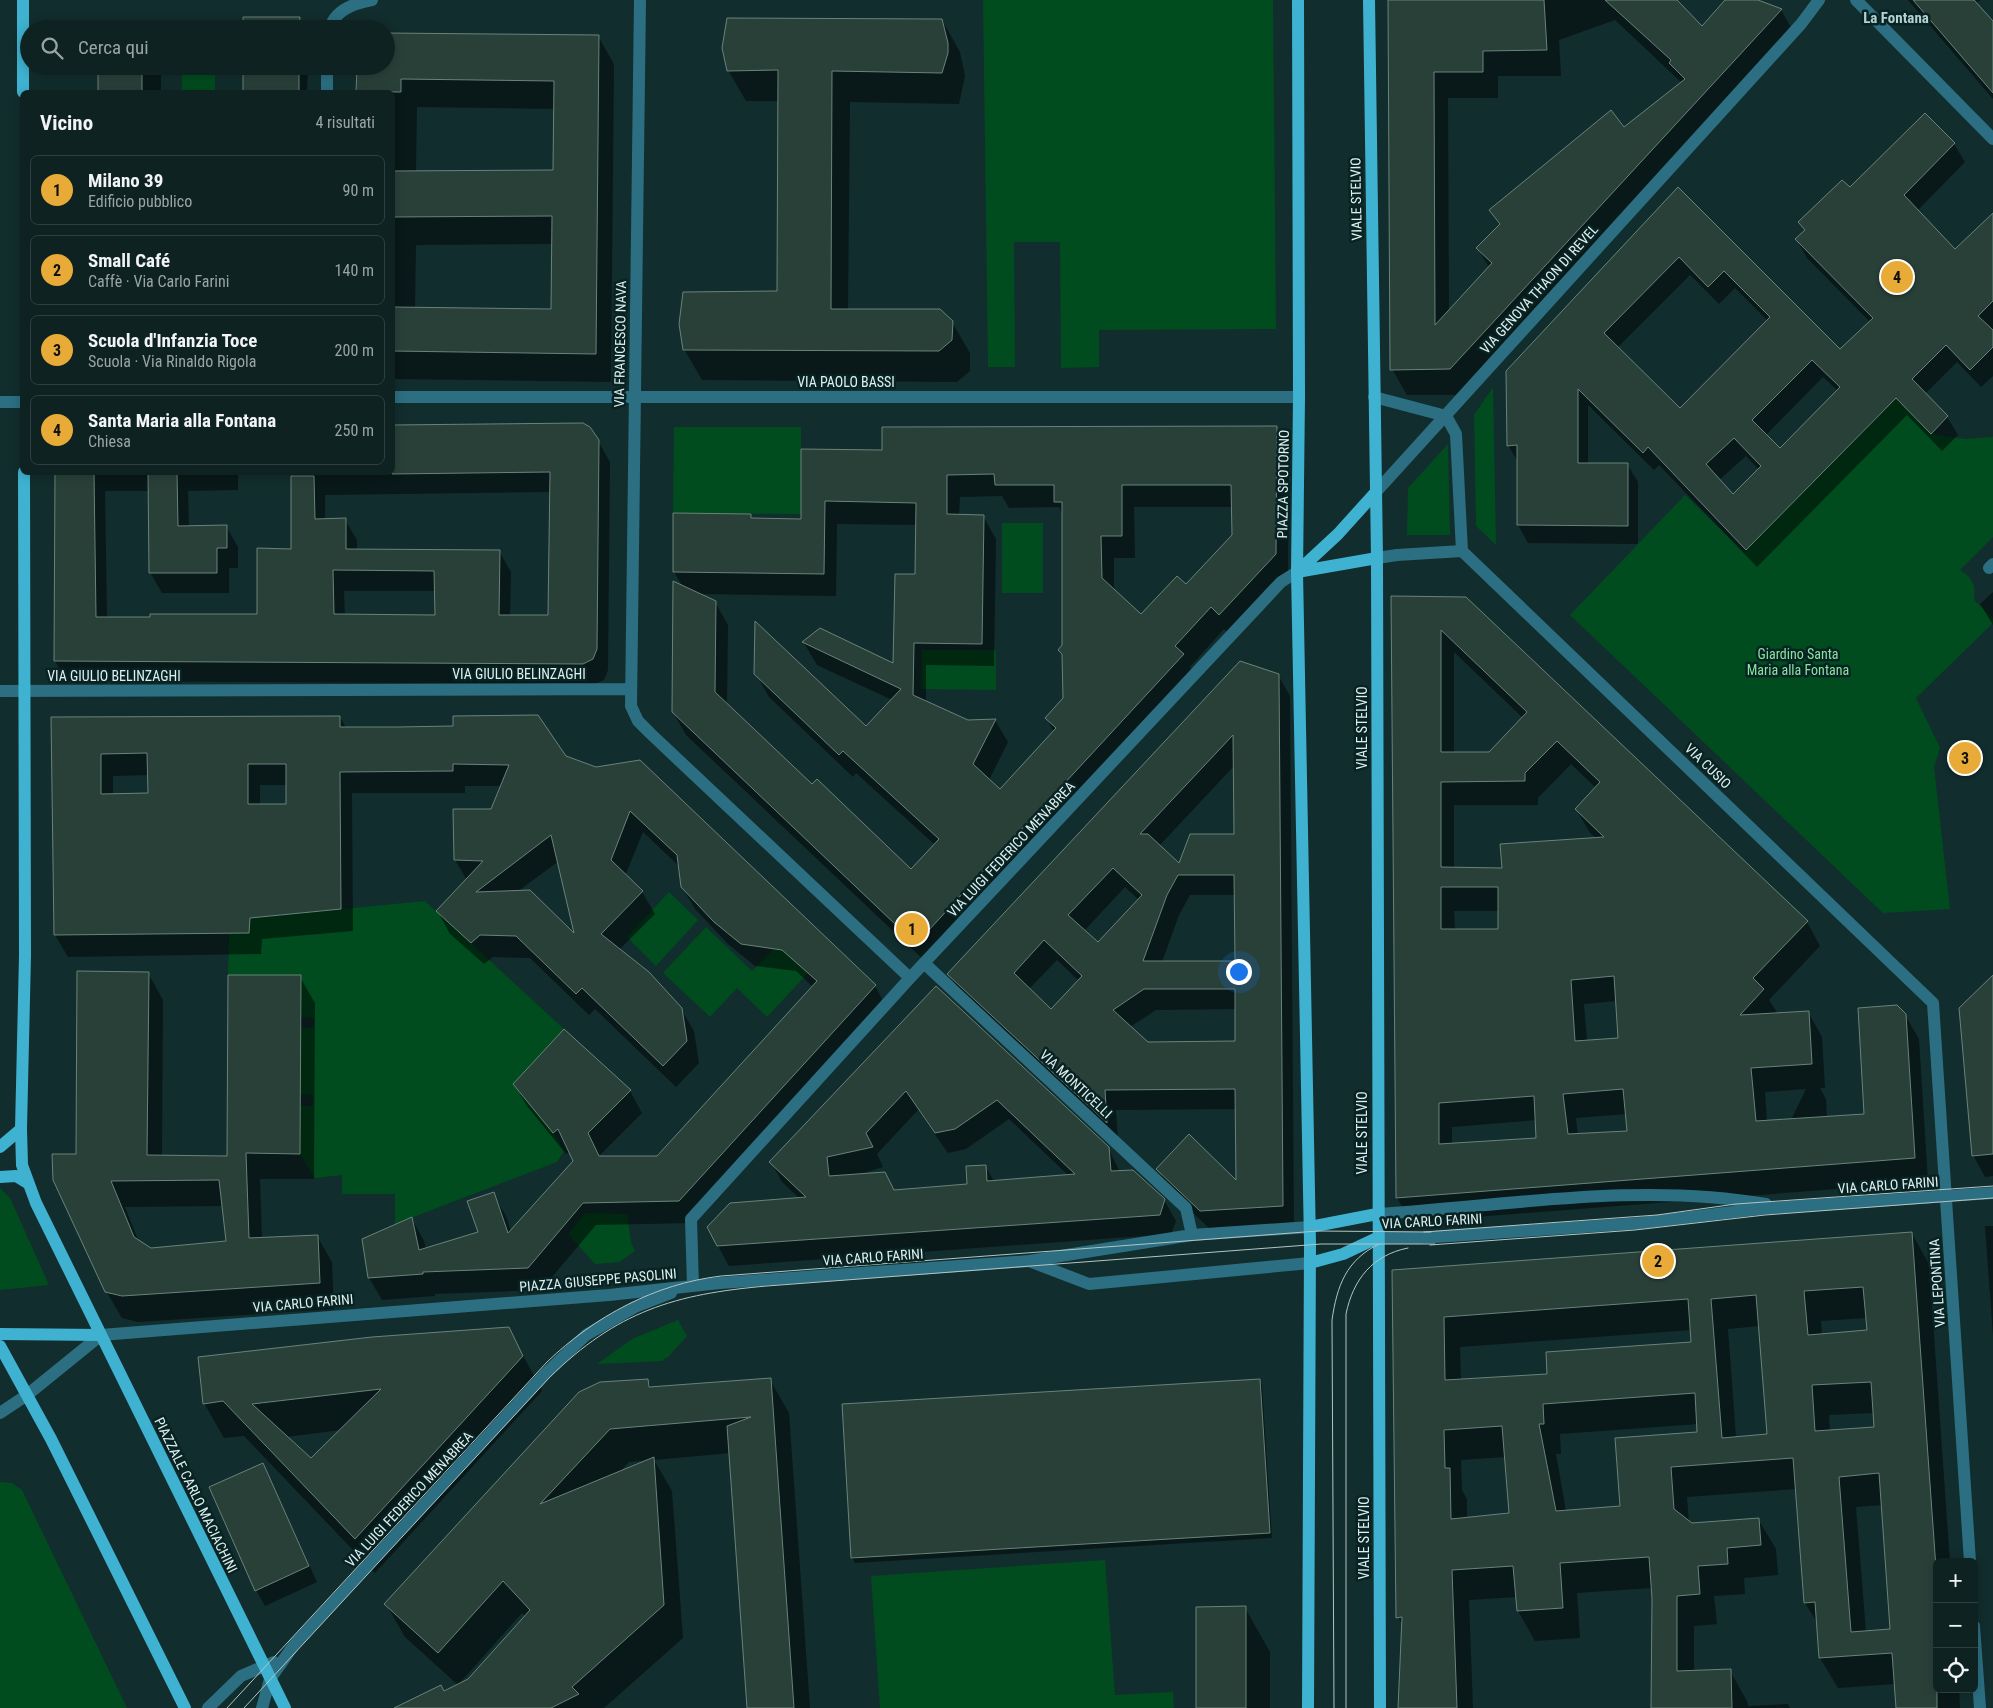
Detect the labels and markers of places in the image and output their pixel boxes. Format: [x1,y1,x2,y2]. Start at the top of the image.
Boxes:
pin: 4 [1881,258,1913,296]
pin: 3 [1949,739,1981,777]
pin: 1 [896,910,928,948]
pin: 2 [1642,1242,1674,1280]

